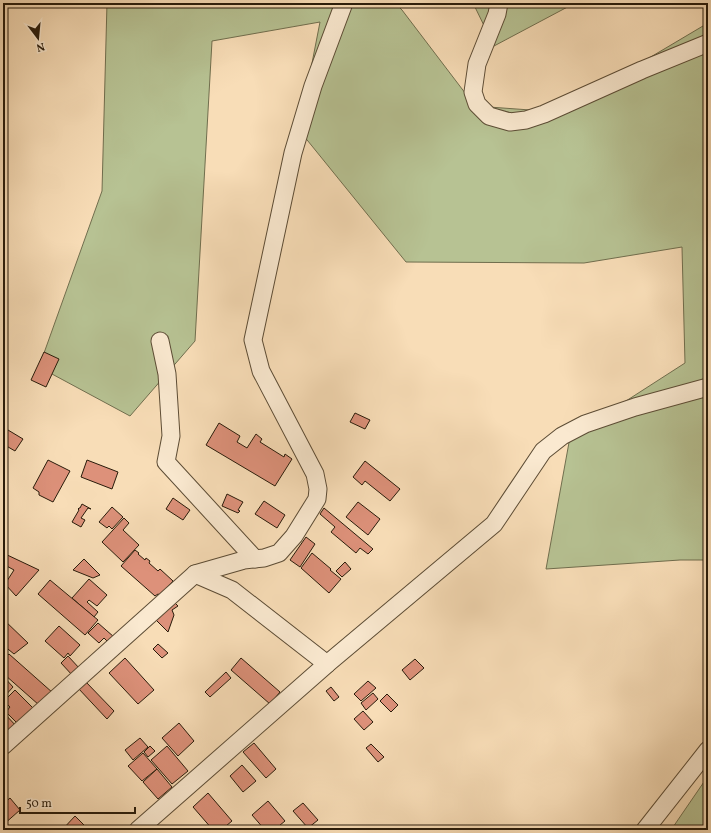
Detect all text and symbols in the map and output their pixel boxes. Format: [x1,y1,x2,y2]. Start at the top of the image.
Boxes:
north arrow [18,18,58,58]
text: N [34,38,46,54]
scale bar [20,789,135,815]
text: 50 m [26,796,52,812]

